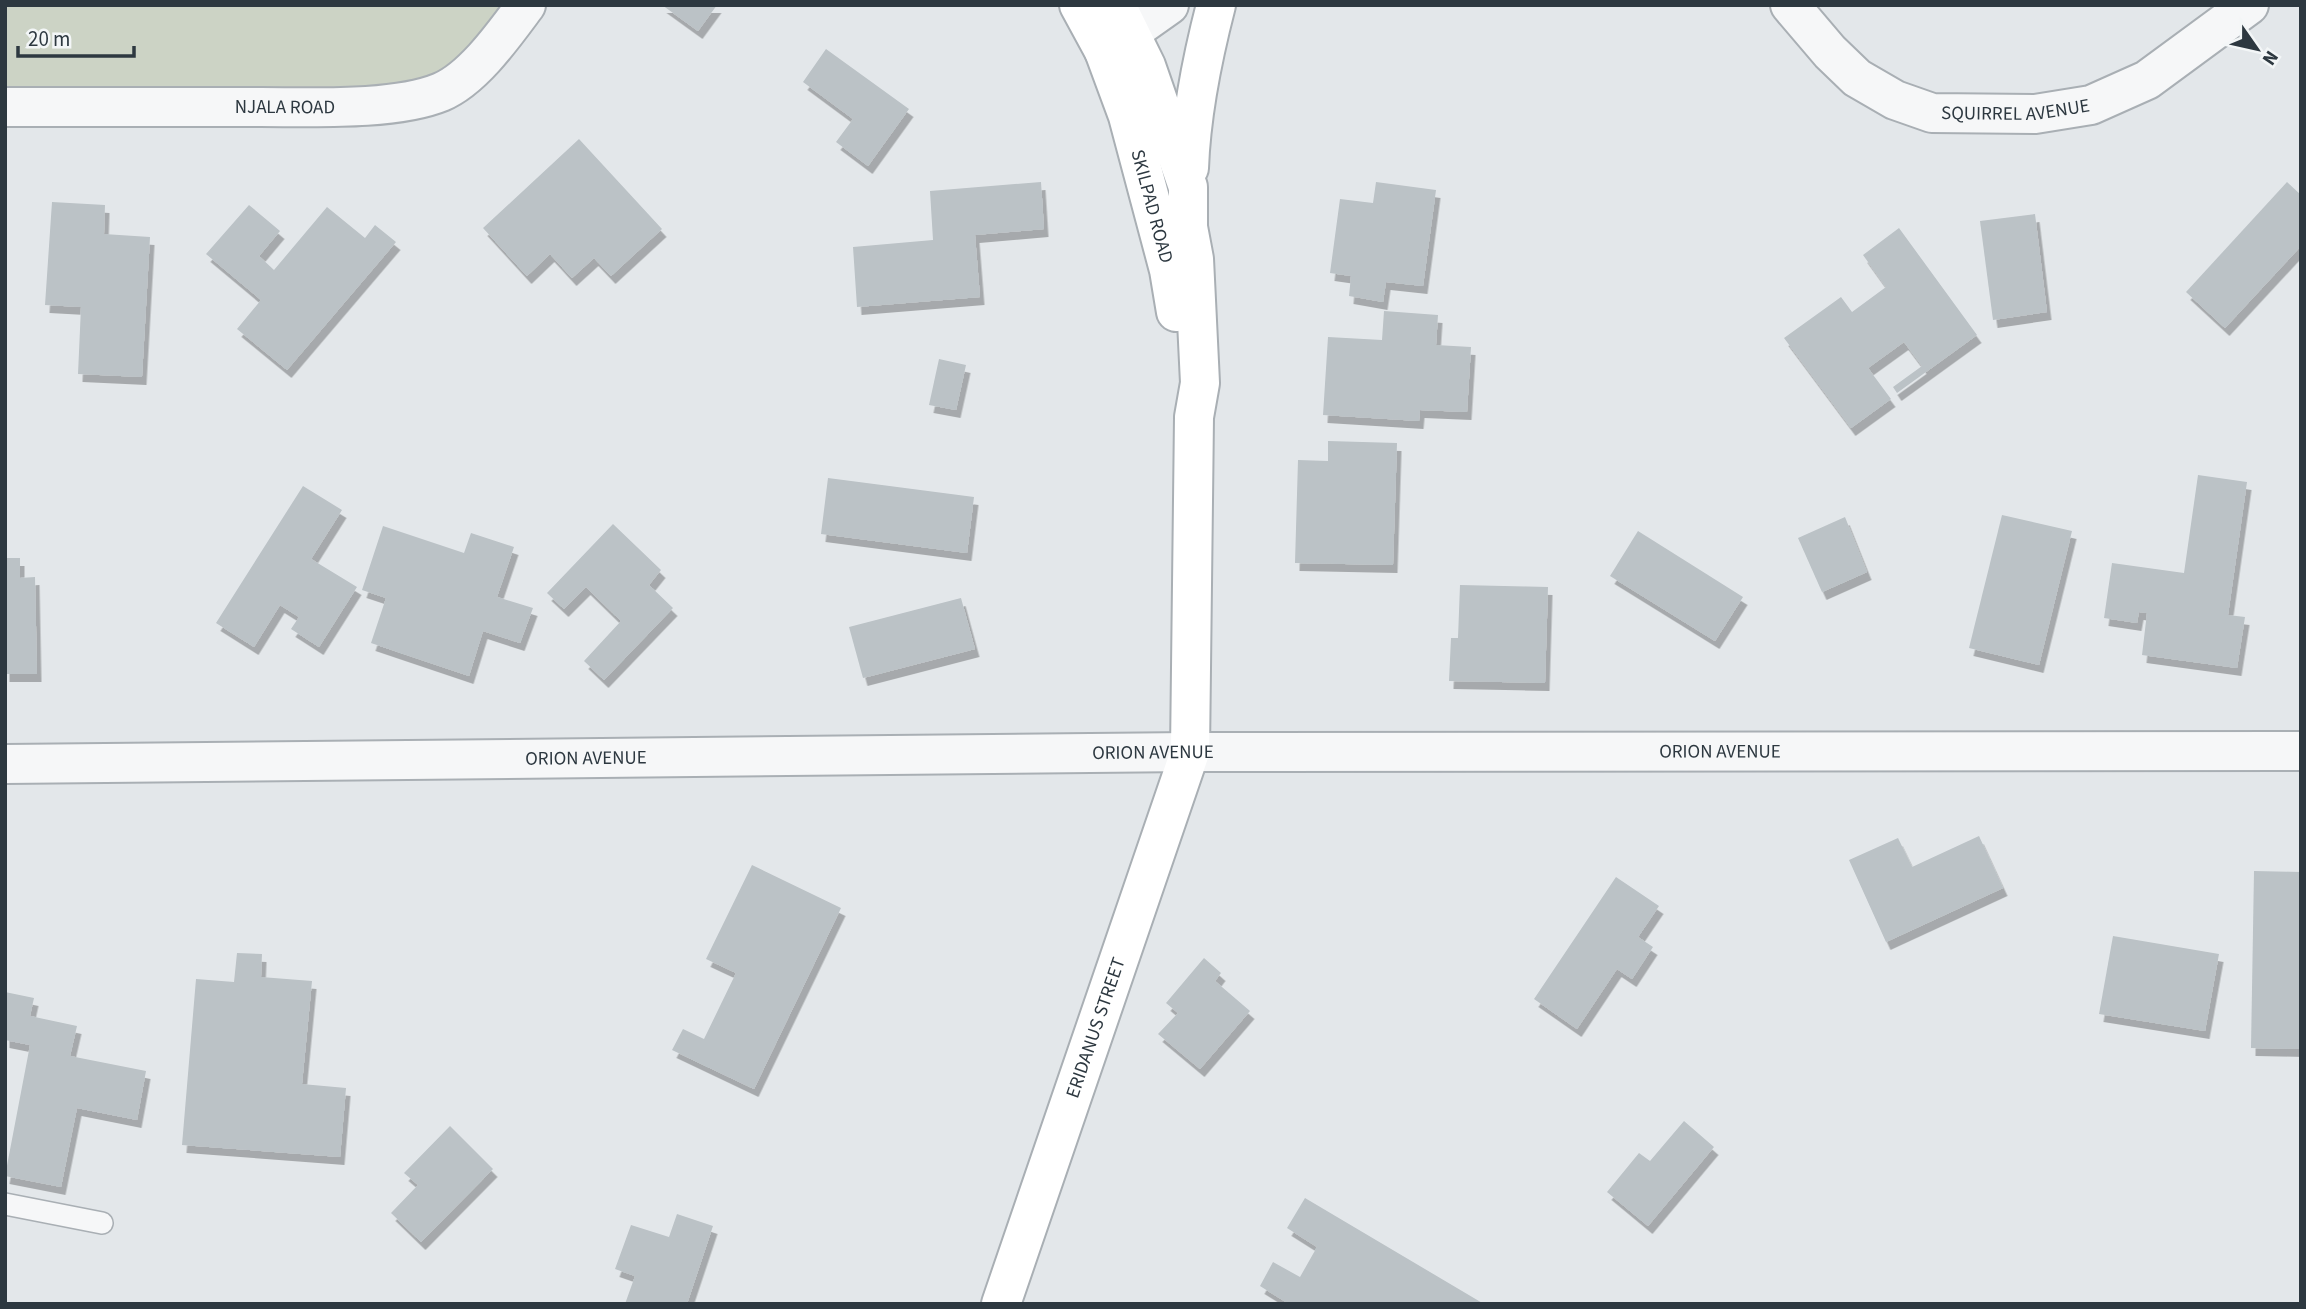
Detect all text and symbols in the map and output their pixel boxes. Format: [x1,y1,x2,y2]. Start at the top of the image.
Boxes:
scale bar [18,14,133,58]
north arrow [2222,14,2292,84]
text: 20 m [28,24,70,54]
text: N [2255,45,2285,70]
street label: SQUIRREL AVENUE [1941,92,2092,128]
street label: NJALA ROAD [235,93,335,121]
street label: SKILPAD ROAD [1124,147,1180,266]
street label: ORION AVENUE [1092,738,1214,766]
street label: ORION AVENUE [1659,738,1781,765]
street label: ORION AVENUE [525,744,647,772]
street label: ERIDANUS STREET [1059,954,1132,1102]

